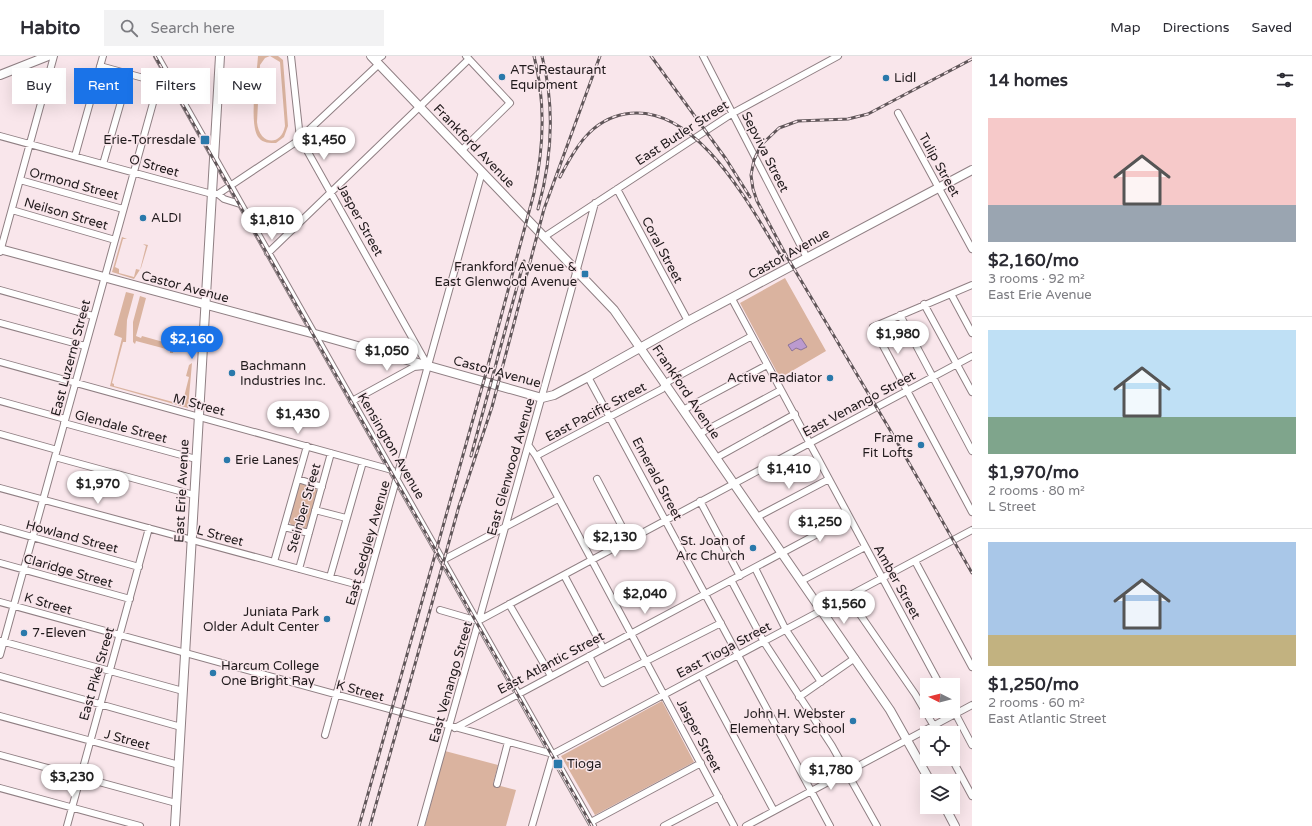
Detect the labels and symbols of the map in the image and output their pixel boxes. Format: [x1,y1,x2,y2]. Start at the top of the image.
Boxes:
place label: ATS Restaurant Equipment [510,62,606,93]
place label: Lidl [894,70,916,86]
marker: ATS Restaurant Equipment [497,72,507,82]
marker: Lidl [881,73,891,83]
street label: East Butler Street [632,97,732,169]
street label: Frankford Avenue [430,101,518,191]
street label: Sepviva Street [738,109,792,195]
pin: $1,450 [291,127,357,161]
street label: Tulip Street [915,130,963,200]
place label: Erie-Torresdale [103,132,196,148]
marker: Erie-Torresdale [199,134,211,146]
street label: O Street [127,151,181,181]
street label: Ormond Street [28,164,120,204]
street label: Jasper Street [333,181,387,259]
street label: Neilson Street [22,194,110,234]
pin: $1,810 [239,207,305,241]
place label: ALDI [151,210,182,226]
marker: ALDI [138,213,148,223]
street label: Coral Street [638,214,686,286]
street label: Castor Avenue [746,225,832,283]
place label: Frankford Avenue & East Glenwood Avenue [435,259,577,290]
street label: Castor Avenue [139,268,231,306]
marker: Frankford Avenue & East Glenwood Avenue [580,269,590,279]
street label: East Luzerne Street [48,298,94,418]
pin: $1,980 [865,321,931,355]
pin: $2,160 [159,326,225,360]
pin: $1,050 [354,338,420,372]
street label: Frankford Avenue [649,342,723,442]
street label: Castor Avenue [451,353,543,391]
place label: Bachmann Industries Inc. [240,358,326,389]
street label: East Venango Street [800,367,918,441]
marker: Bachmann Industries Inc. [227,368,237,378]
place label: Active Radiator [727,370,822,386]
marker: Active Radiator [825,373,835,383]
street label: East Pacific Street [543,379,649,445]
street label: M Street [171,390,227,420]
street label: Kensington Avenue [354,390,428,502]
street label: East Glenwood Avenue [484,396,538,538]
pin: $1,430 [265,401,331,435]
street label: Glendale Street [73,407,169,447]
place label: Frame Fit Lofts [862,430,913,461]
street label: Emerald Street [628,435,686,523]
street label: East Erie Avenue [171,439,193,543]
marker: Frame Fit Lofts [916,440,926,450]
place label: Erie Lanes [235,452,298,468]
marker: Erie Lanes [222,455,232,465]
pin: $1,410 [756,456,822,490]
street label: Steinber Street [284,461,324,555]
pin: $1,970 [65,471,131,505]
street label: East Sedgley Avenue [342,479,394,607]
pin: $1,250 [787,509,853,543]
street label: Howland Street [24,517,120,557]
street label: L Street [195,522,245,550]
pin: $2,130 [582,524,648,558]
place label: St. Joan of Arc Church [676,533,745,564]
street label: Amber Street [870,542,924,622]
marker: St. Joan of Arc Church [748,543,758,553]
street label: Claridge Street [22,551,114,591]
pin: $2,040 [612,581,678,615]
street label: K Street [22,590,74,618]
pin: $1,560 [811,591,877,625]
place label: Juniata Park Older Adult Center [203,604,319,635]
marker: Juniata Park Older Adult Center [322,614,332,624]
street label: East Tioga Street [674,618,774,682]
street label: East Venango Street [426,619,476,745]
place label: 7-Eleven [32,625,86,641]
street label: East Pike Street [76,625,118,723]
marker: 7-Eleven [19,628,29,638]
street label: East Atlantic Street [495,628,607,698]
place label: Harcum College One Bright Ray [221,658,319,689]
marker: Harcum College One Bright Ray [208,668,218,678]
street label: K Street [334,677,386,705]
north arrow [920,678,960,718]
street label: Jasper Street [673,697,725,775]
place label: John H. Webster Elementary School [730,706,845,737]
marker: John H. Webster Elementary School [848,716,858,726]
street label: J Street [102,726,152,754]
place label: Tioga [567,756,601,772]
pin: $1,780 [798,757,864,791]
marker: Tioga [552,758,564,770]
pin: $3,230 [39,764,105,798]

